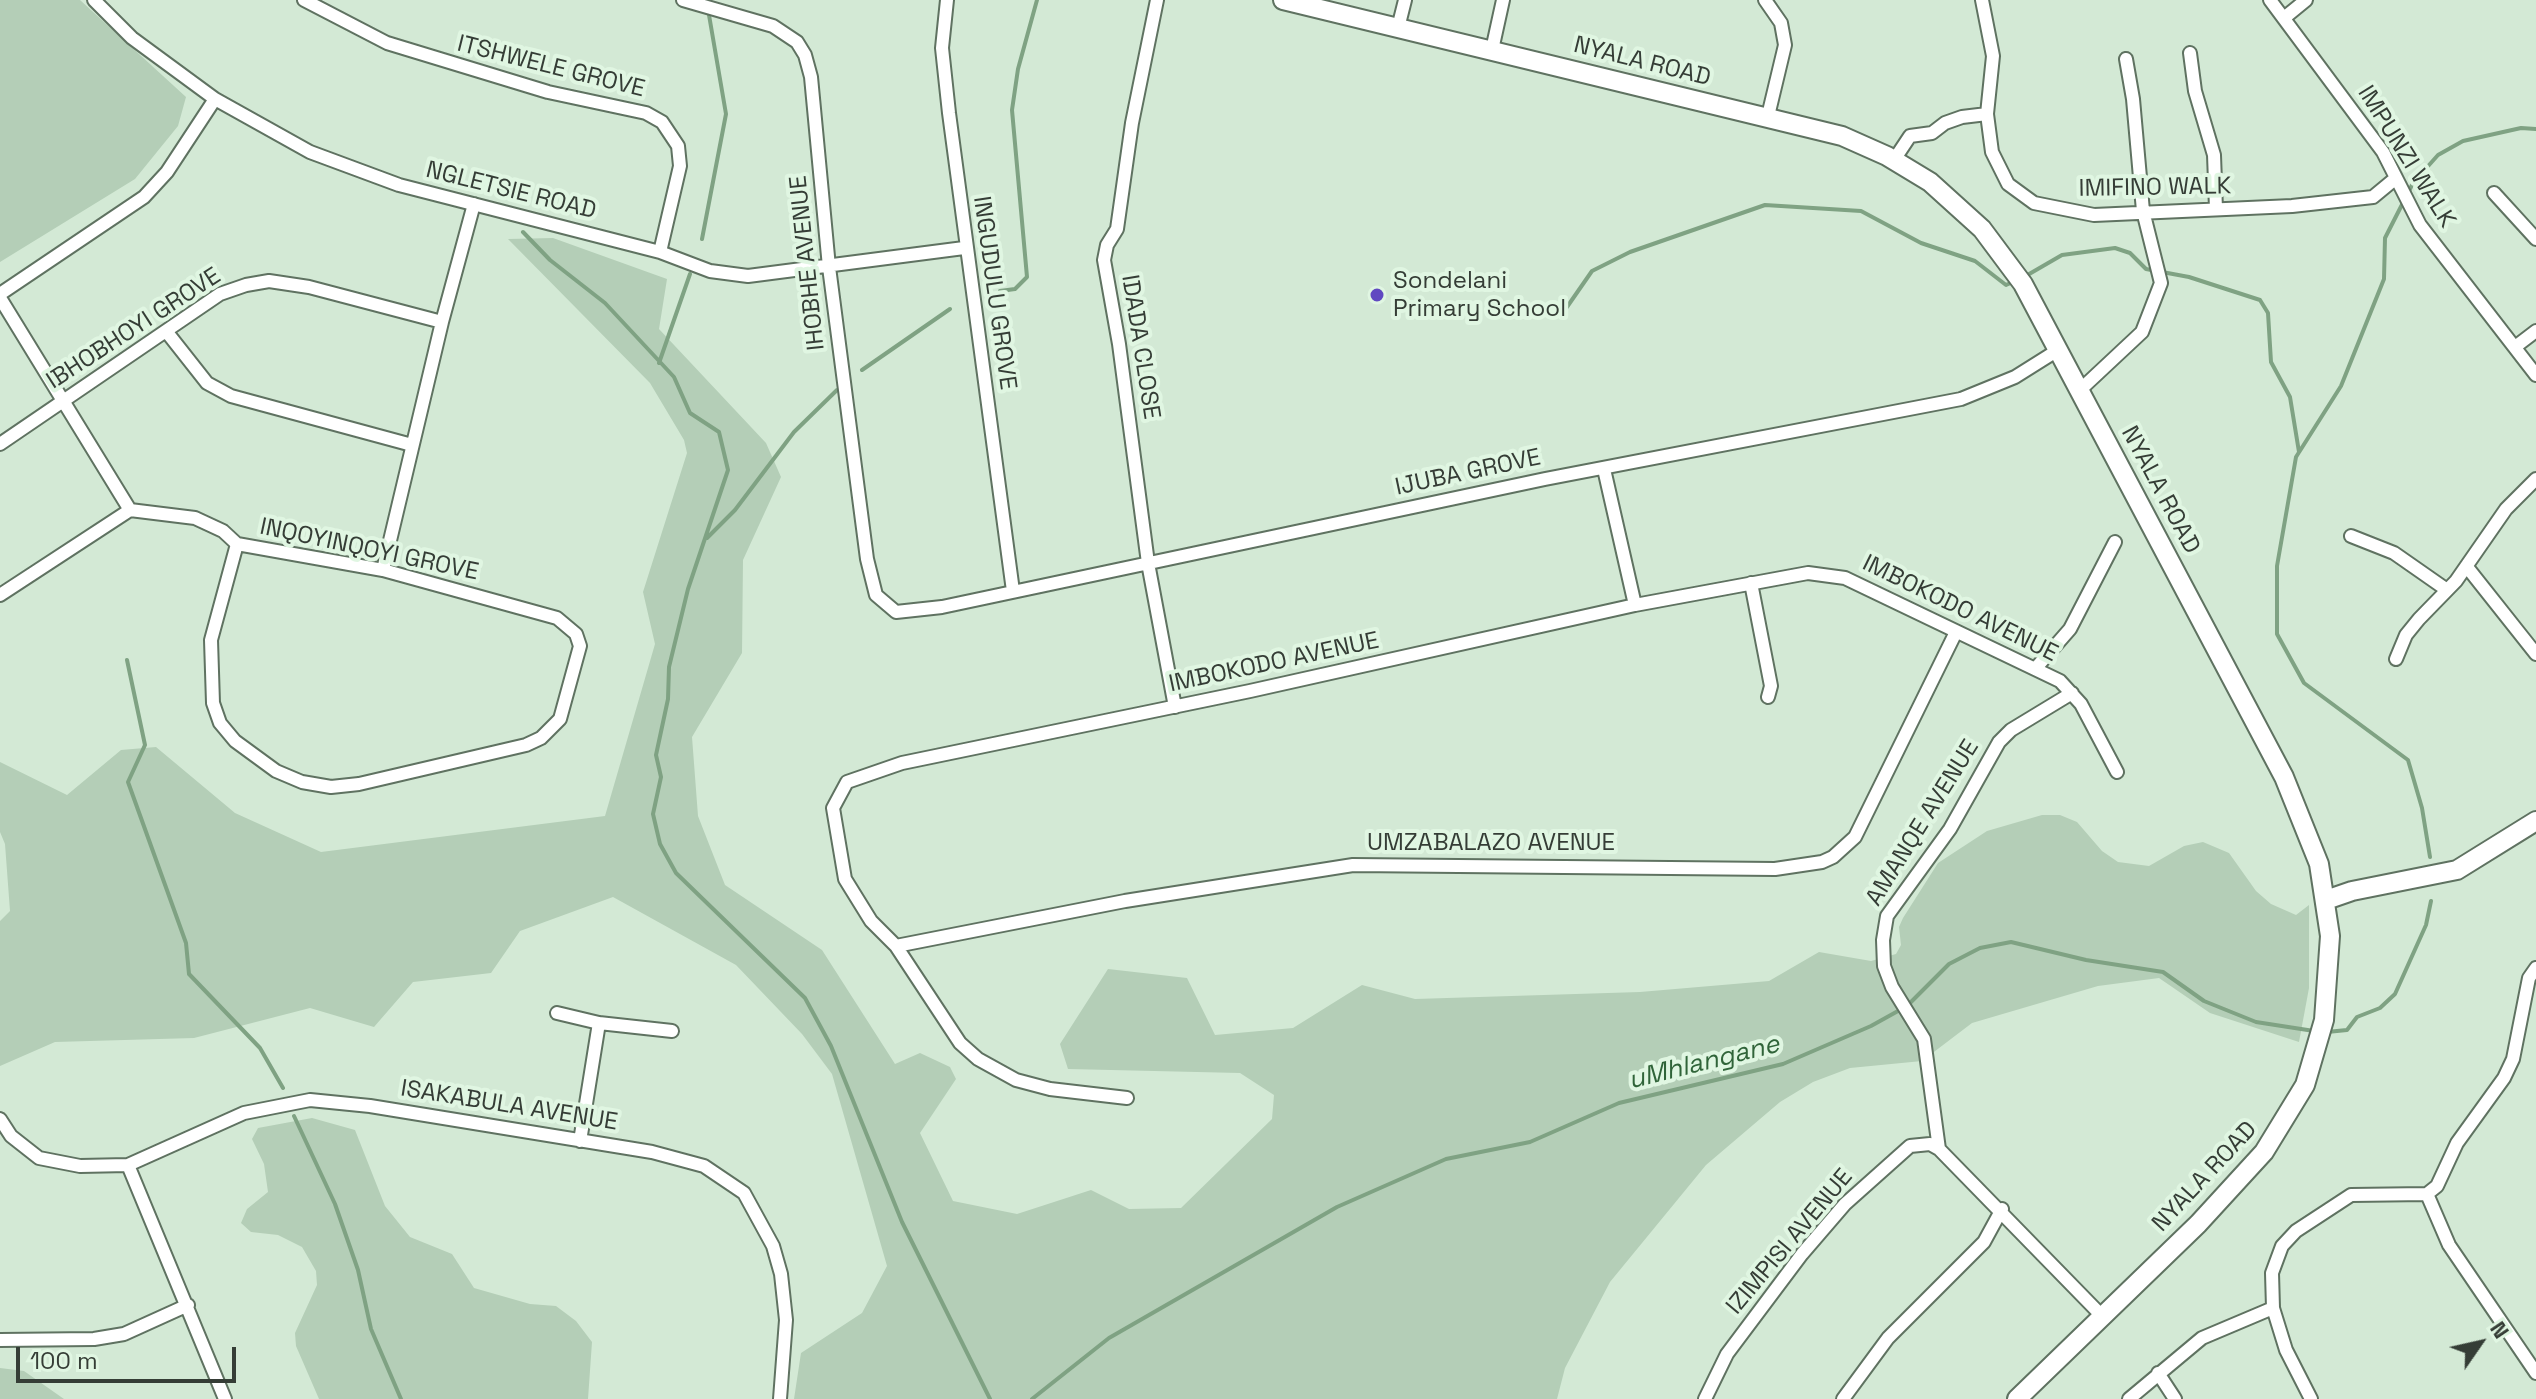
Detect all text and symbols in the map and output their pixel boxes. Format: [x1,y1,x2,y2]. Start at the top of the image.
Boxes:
street label: ITSHWELE GROVE [454,30,648,104]
street label: NYALA ROAD [1570,31,1714,93]
street label: IMPUNZI WALK [2351,81,2461,233]
street label: NGLETSIE ROAD [423,156,599,226]
street label: IMIFINO WALK [2078,172,2232,204]
street label: IHOBHE AVENUE [784,174,832,352]
street label: INGUDULU GROVE [966,194,1022,392]
street label: IBHOBHOYI GROVE [42,262,226,396]
place label: Sondelani Primary School [1393,267,1566,323]
street label: IDADA CLOSE [1114,273,1166,421]
marker: Sondelani Primary School [1368,286,1386,304]
street label: NYALA ROAD [2114,421,2206,559]
street label: IJUBA GROVE [1393,444,1543,502]
street label: INQOYINQOYI GROVE [257,513,481,587]
street label: IMBOKODO AVENUE [1858,549,2062,669]
street label: IMBOKODO AVENUE [1166,627,1382,699]
street label: AMANQE AVENUE [1860,735,1986,911]
street label: UMZABALAZO AVENUE [1367,829,1615,857]
water label: uMhlangane [1625,1029,1783,1097]
street label: ISAKABULA AVENUE [398,1075,620,1137]
street label: NYALA ROAD [2147,1116,2263,1238]
street label: IZIMPISI AVENUE [1721,1163,1859,1321]
north arrow [2440,1303,2520,1383]
text: N [2484,1316,2516,1344]
scale bar [20,1331,240,1381]
text: 100 m [30,1345,98,1376]

